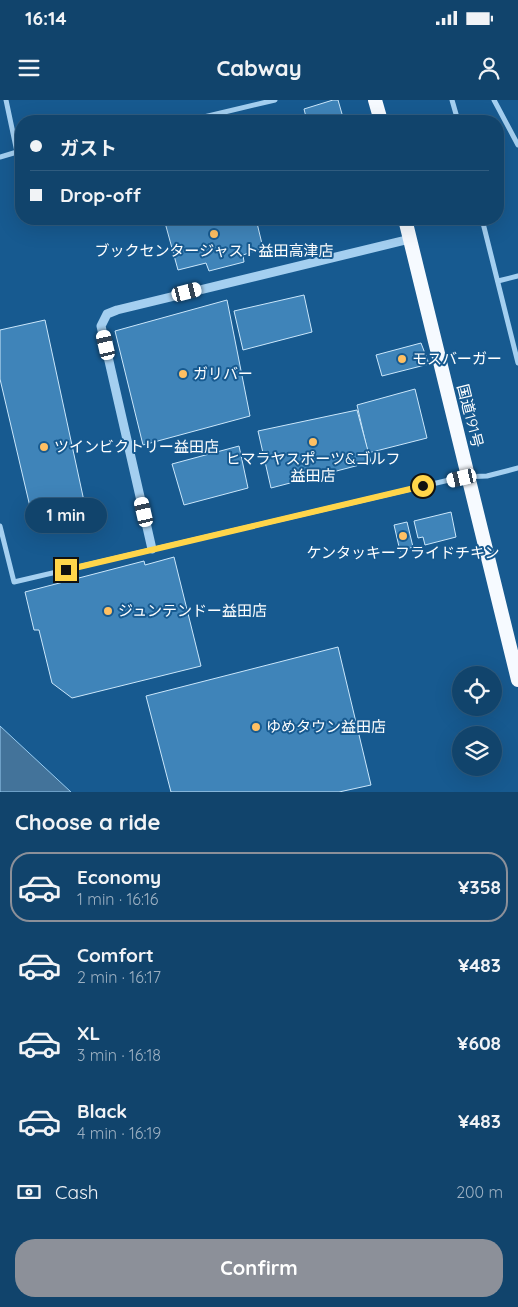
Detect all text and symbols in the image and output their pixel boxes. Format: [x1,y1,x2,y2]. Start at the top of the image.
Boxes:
text: 16:14 [25,6,67,30]
icon: menu [15,54,43,82]
text: Cabway [216,54,302,82]
icon: person [475,54,503,82]
text: ガスト [60,136,117,160]
text: Drop-off [60,183,141,207]
marker: ブックセンタージャスト益田高津店 [208,228,220,240]
place label: ブックセンタージャスト益田高津店 [95,241,333,260]
car [170,281,203,303]
car [95,329,116,361]
place label: モスバーガー [412,349,502,368]
marker: モスバーガー [396,353,408,365]
place label: ガリバー [193,364,253,383]
marker: ガリバー [177,368,189,380]
street label: 国道191号 [453,382,488,450]
marker: ヒマラヤスポーツ&ゴルフ 益田店 [307,436,319,448]
place label: ツインビクトリー益田店 [54,437,219,456]
marker: ツインビクトリー益田店 [38,441,50,453]
place label: ヒマラヤスポーツ&ゴルフ 益田店 [226,449,400,485]
car [445,467,478,489]
route start [412,475,434,497]
car [133,496,154,528]
callout: 1 min [25,498,107,532]
text: 1 min [47,505,85,525]
marker: ケンタッキーフライドチキン [397,530,409,542]
place label: ケンタッキーフライドチキン [306,543,500,562]
route end [55,559,77,581]
place label: ジュンテンドー益田店 [118,601,267,620]
marker: ジュンテンドー益田店 [102,605,114,617]
map controls [452,666,502,776]
button: locate [452,666,502,716]
place label: ゆめタウン益田店 [266,717,386,736]
marker: ゆめタウン益田店 [250,721,262,733]
button: layers [452,726,502,776]
text: Choose a ride [15,808,160,836]
icon: car [17,865,62,910]
text: Economy [77,865,161,889]
text: ¥358 [458,875,501,899]
text: 1 min · 16:16 [77,889,158,909]
icon: car [17,943,62,988]
text: Comfort [77,943,154,967]
text: ¥483 [458,953,501,977]
text: 2 min · 16:17 [77,967,161,987]
icon: car [17,1021,62,1066]
text: XL [77,1021,100,1045]
text: ¥608 [457,1031,501,1055]
text: 3 min · 16:18 [77,1045,161,1065]
icon: car [17,1099,62,1144]
text: Black [77,1099,127,1123]
text: ¥483 [458,1109,501,1133]
text: 4 min · 16:19 [77,1123,161,1143]
icon: cash [15,1178,43,1206]
text: Cash [55,1180,99,1204]
text: 200 m [456,1182,503,1202]
button: Confirm [15,1239,503,1297]

